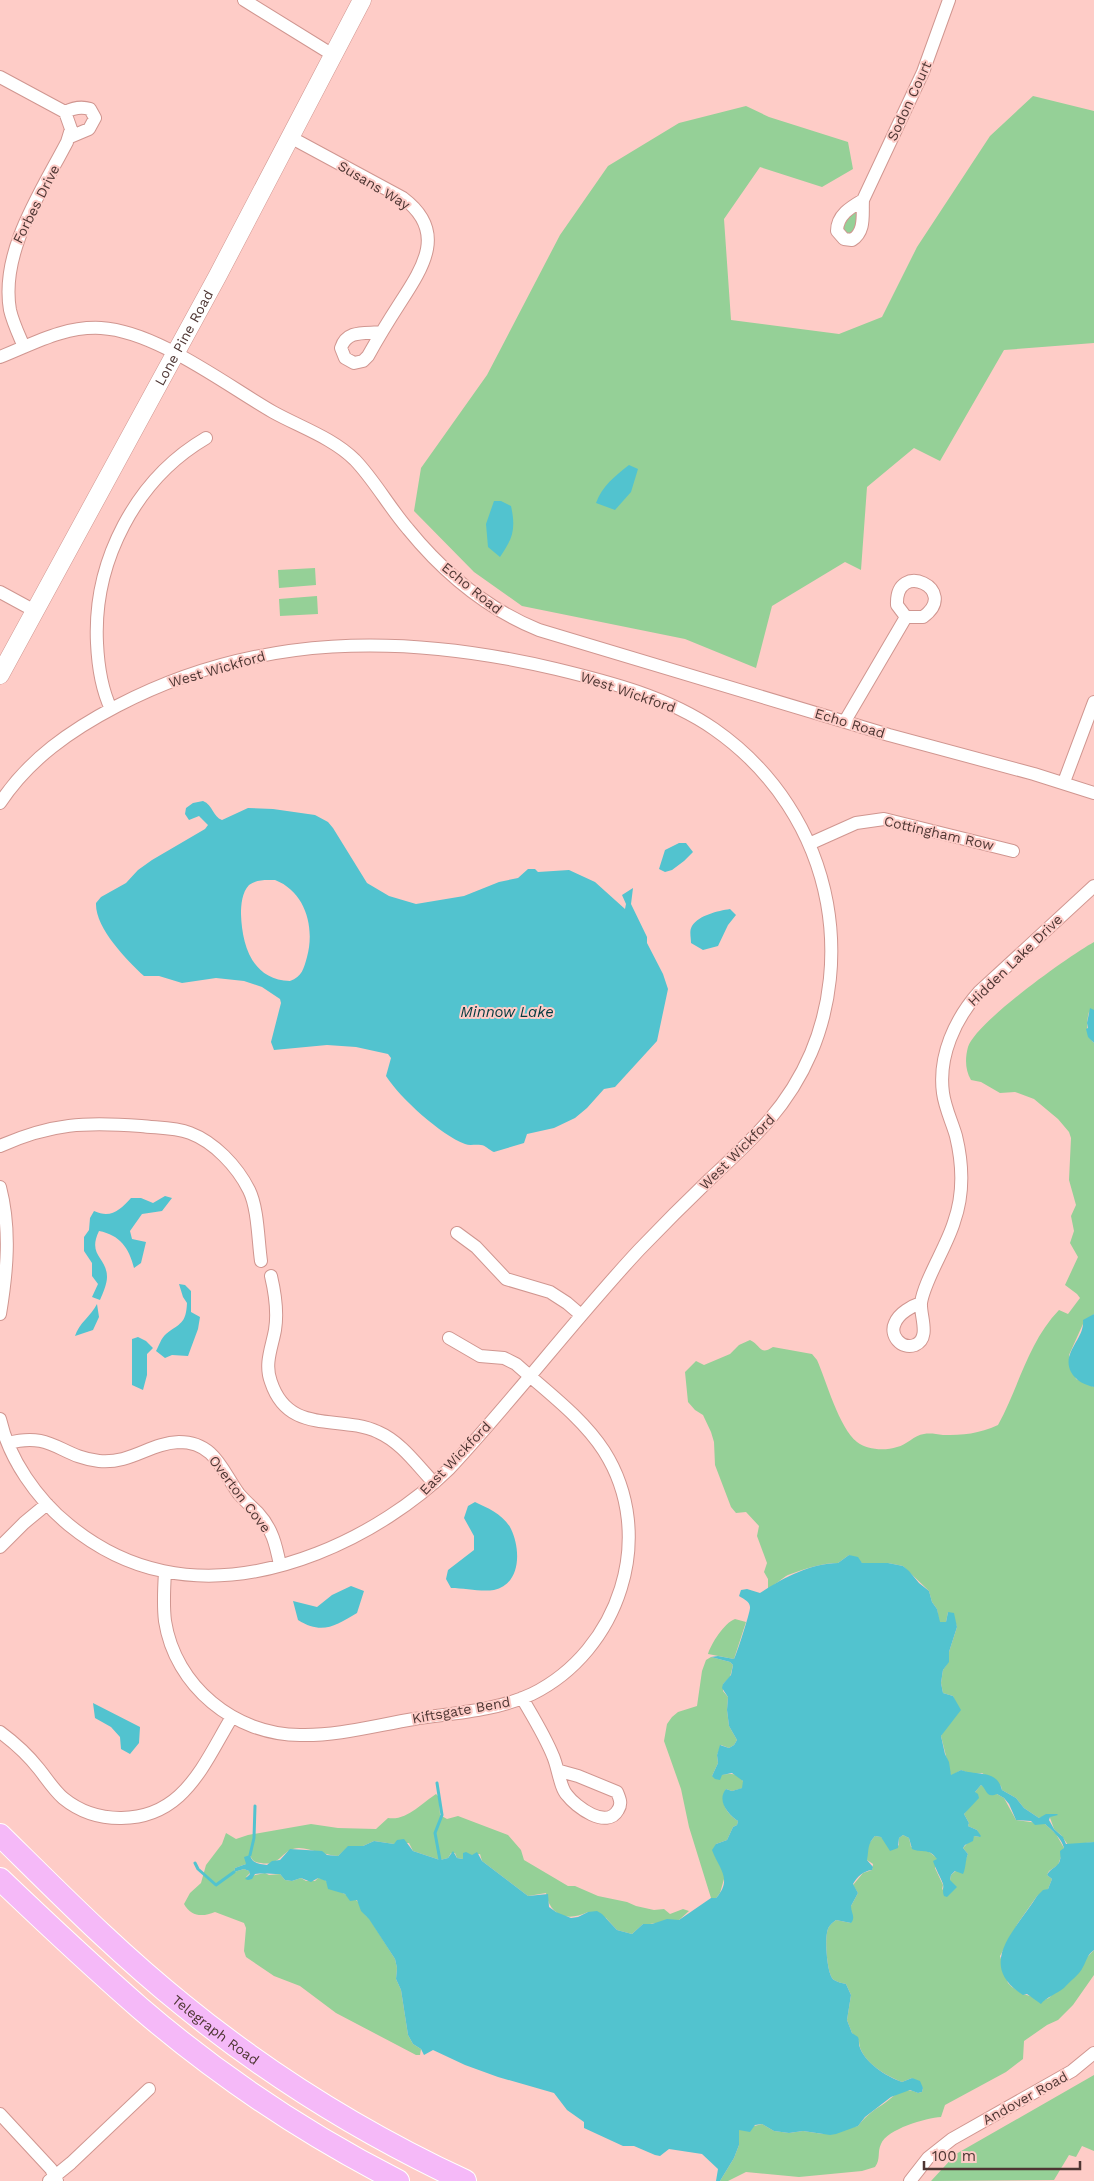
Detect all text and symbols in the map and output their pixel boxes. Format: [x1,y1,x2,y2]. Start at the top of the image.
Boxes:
street label: Sodon Court [884,59,934,143]
street label: Susans Way [335,157,413,213]
street label: Forbes Drive [9,162,63,246]
street label: Lone Pine Road [151,287,216,388]
street label: Echo Road [439,559,505,617]
street label: West Wickford [167,648,267,690]
street label: West Wickford [578,668,678,716]
street label: Echo Road [813,705,887,741]
street label: Cottingham Row [883,813,996,853]
street label: Hidden Lake Drive [965,911,1065,1009]
water label: Minnow Lake [460,1003,554,1021]
street label: West Wickford [696,1111,778,1193]
street label: East Wickford [416,1418,494,1498]
street label: Overton Cove [206,1452,274,1536]
street label: Kiftsgate Bend [411,1693,511,1727]
street label: Telegraph Road [169,1992,262,2068]
street label: Andover Road [980,2068,1070,2128]
scale bar [924,2138,1080,2170]
text: 100 m [932,2147,976,2165]

